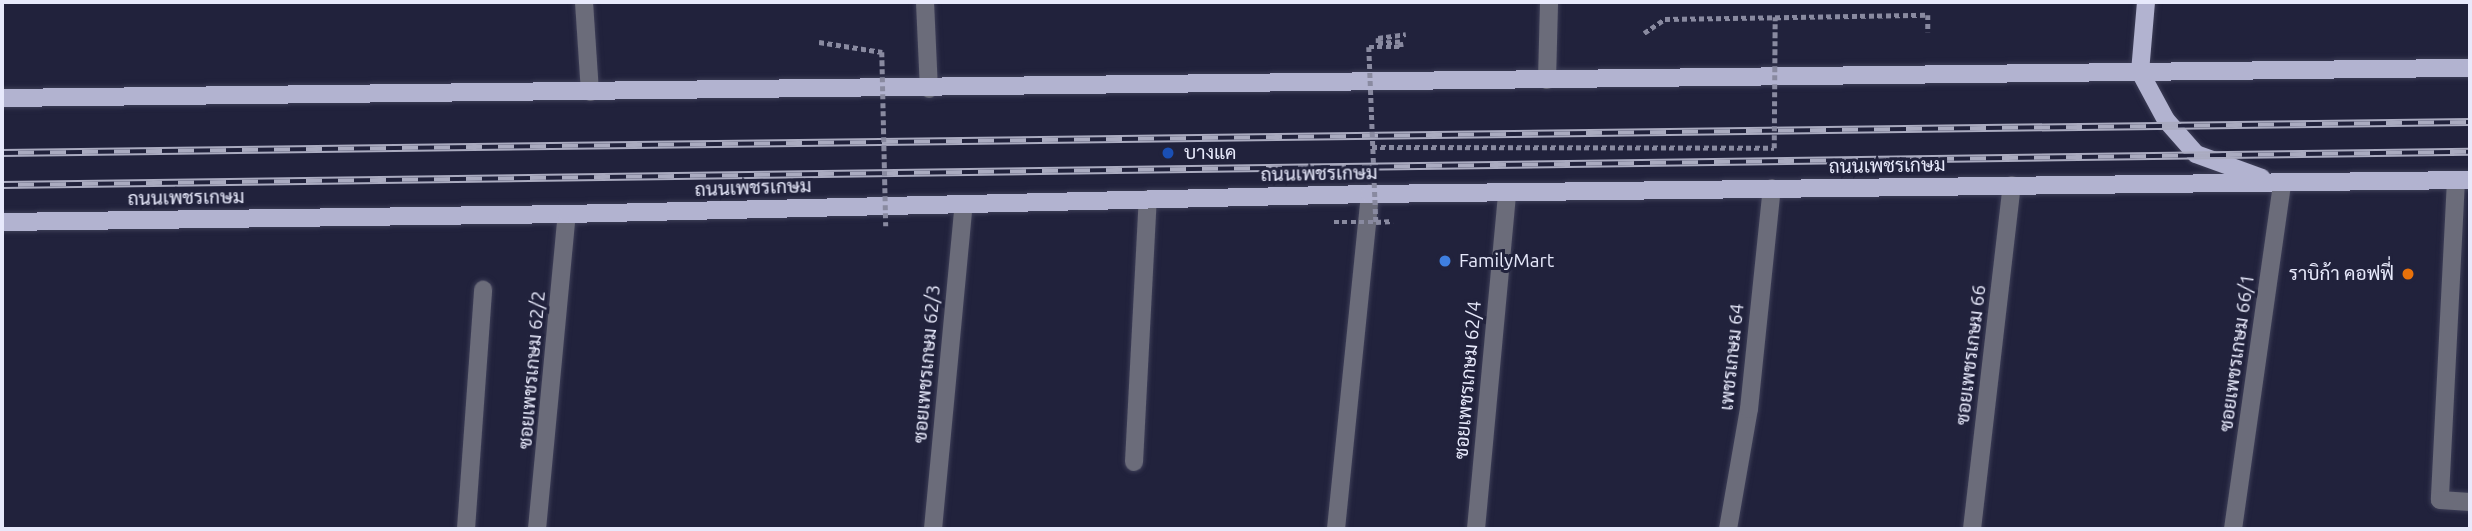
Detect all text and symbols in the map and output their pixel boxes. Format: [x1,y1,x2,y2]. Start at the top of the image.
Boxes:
place label: บางแค [1184,142,1237,164]
marker: บางแค [1158,143,1178,163]
street label: ถนนเพชรเกษม [1828,154,1946,178]
street label: ถนนเพชรเกษม [1260,162,1378,186]
street label: ถนนเพชรเกษม [694,175,812,201]
street label: ถนนเพชรเกษม [127,186,245,210]
place label: FamilyMart [1459,250,1554,272]
marker: FamilyMart [1437,253,1453,269]
place label: ราบิก้า คอฟฟี่ [2289,263,2394,285]
marker: ราบิก้า คอฟฟี่ [2400,266,2416,282]
street label: ซอยเพชรเกษม 66/1 [2215,273,2259,433]
street label: ซอยเพชรเกษม 62/3 [909,284,945,444]
street label: ซอยเพชรเกษม 66 [1951,284,1991,426]
street label: ซอยเพชรเกษม 62/2 [514,290,550,450]
street label: ซอยเพชรเกษม 62/4 [1450,300,1486,460]
street label: เพชรเกษม 64 [1715,302,1749,412]

